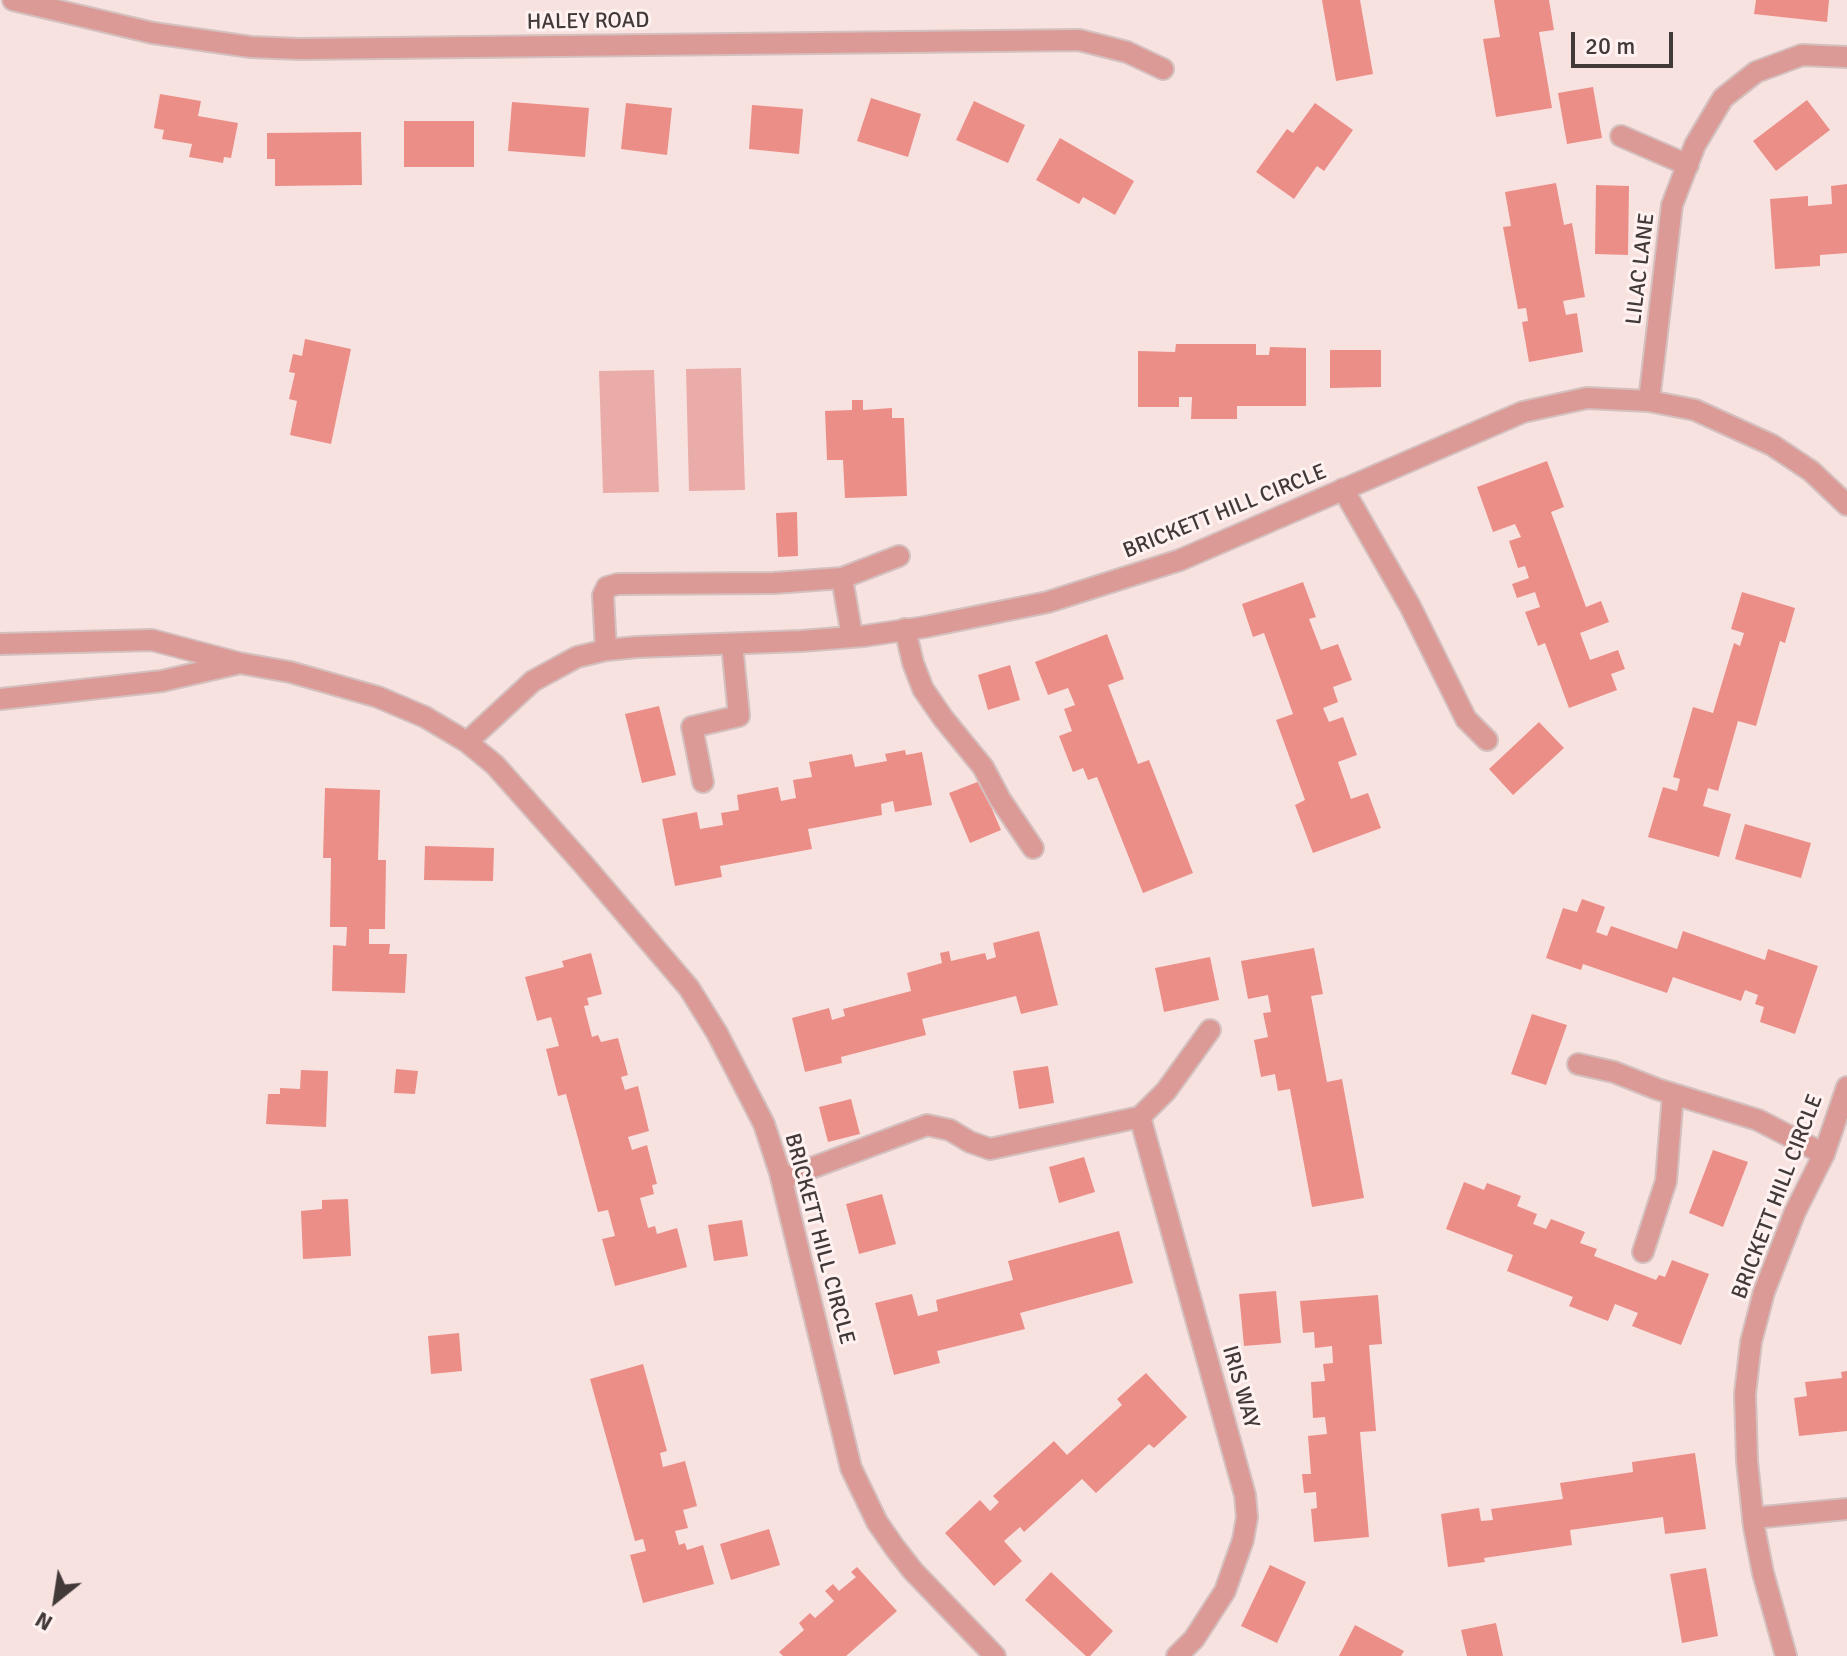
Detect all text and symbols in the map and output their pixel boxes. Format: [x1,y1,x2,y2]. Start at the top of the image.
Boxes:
street label: HALEY ROAD [526,8,650,36]
scale bar [1575,16,1677,66]
text: 20 m [1585,31,1635,61]
street label: LILAC LANE [1621,212,1661,326]
street label: BRICKETT HILL CIRCLE [1119,459,1331,565]
street label: BRICKETT HILL CIRCLE [1727,1091,1829,1303]
street label: BRICKETT HILL CIRCLE [778,1131,860,1347]
street label: IRIS WAY [1216,1343,1264,1431]
north arrow [16,1560,96,1640]
text: N [30,1606,57,1637]

